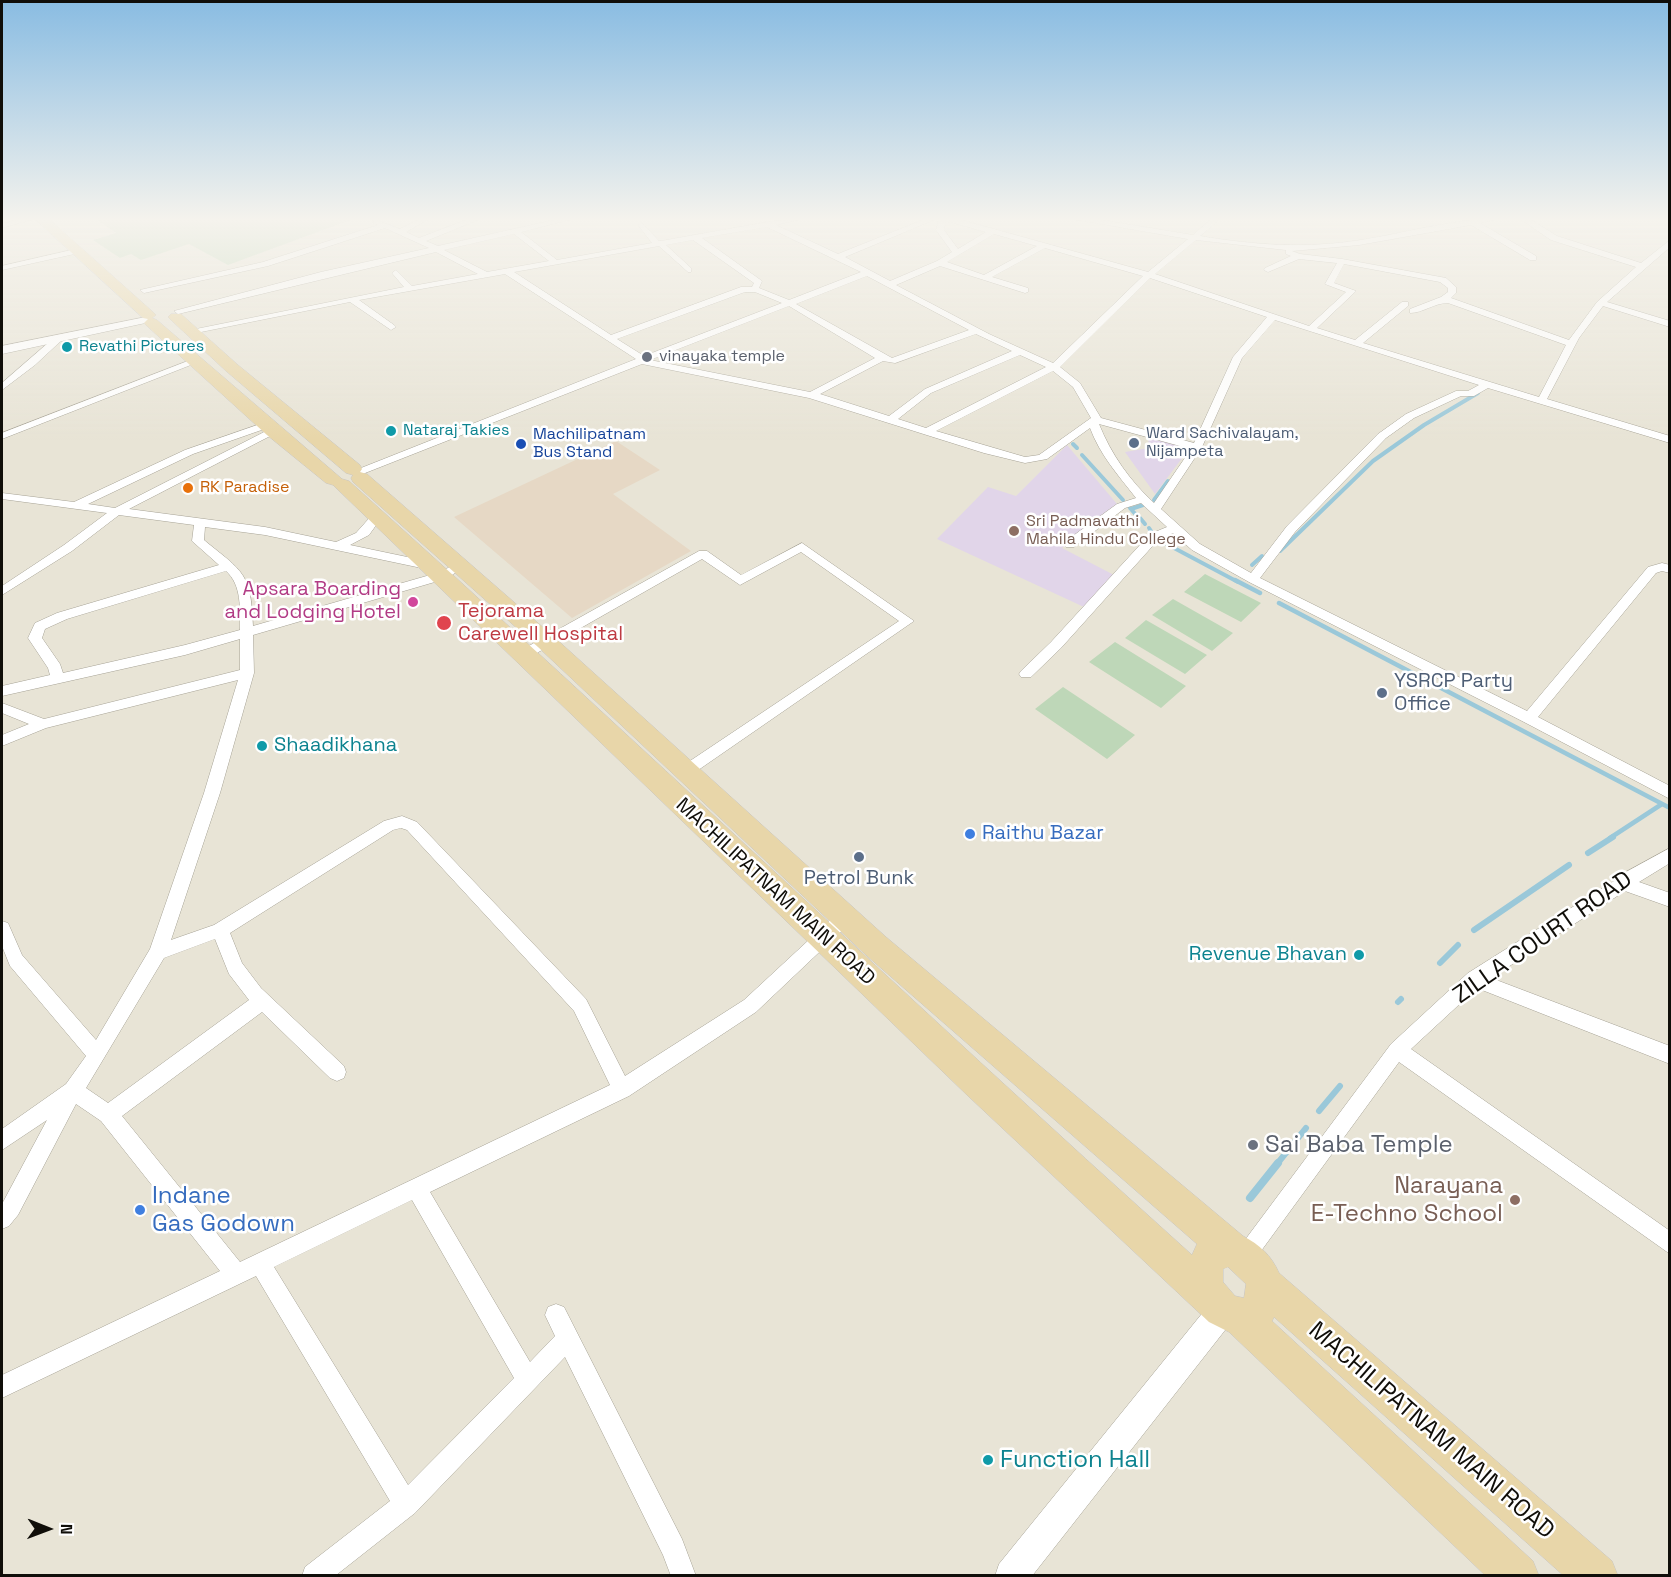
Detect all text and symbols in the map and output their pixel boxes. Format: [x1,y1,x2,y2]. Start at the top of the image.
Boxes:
place label: Revathi Pictures [79,337,204,357]
marker: Revathi Pictures [60,340,74,354]
place label: vinayaka temple [659,347,785,367]
marker: vinayaka temple [640,350,654,364]
place label: Nataraj Takies [403,421,509,441]
marker: Nataraj Takies [384,424,398,438]
place label: Ward Sachivalayam, Nijampeta [1146,424,1299,462]
place label: Machilipatnam Bus Stand [533,425,646,463]
marker: Ward Sachivalayam, Nijampeta [1127,436,1141,450]
marker: Machilipatnam Bus Stand [514,437,528,451]
place label: RK Paradise [200,478,289,498]
marker: RK Paradise [181,481,195,495]
place label: Sri Padmavathi Mahila Hindu College [1026,512,1186,550]
marker: Sri Padmavathi Mahila Hindu College [1007,524,1021,538]
place label: Apsara Boarding and Lodging Hotel [224,578,401,625]
marker: Apsara Boarding and Lodging Hotel [406,595,420,609]
place label: Tejorama Carewell Hospital [458,600,623,647]
marker: Tejorama Carewell Hospital [435,614,453,632]
place label: YSRCP Party Office [1394,670,1513,717]
marker: YSRCP Party Office [1375,686,1389,700]
place label: Shaadikhana [274,734,397,758]
marker: Shaadikhana [255,739,269,753]
street label: MACHILIPATNAM MAIN ROAD [671,793,879,991]
place label: Raithu Bazar [982,822,1104,846]
marker: Raithu Bazar [963,827,977,841]
marker: Petrol Bunk [852,850,866,864]
street label: ZILLA COURT ROAD [1448,865,1638,1011]
place label: Petrol Bunk [804,867,914,891]
place label: Revenue Bhavan [1189,943,1347,967]
marker: Revenue Bhavan [1352,948,1366,962]
place label: Sai Baba Temple [1265,1131,1453,1159]
marker: Sai Baba Temple [1246,1138,1260,1152]
place label: Narayana E-Techno School [1311,1172,1503,1228]
place label: Indane Gas Godown [152,1182,295,1238]
marker: Narayana E-Techno School [1508,1193,1522,1207]
marker: Indane Gas Godown [133,1203,147,1217]
street label: MACHILIPATNAM MAIN ROAD [1302,1316,1560,1546]
place label: Function Hall [1000,1446,1150,1474]
marker: Function Hall [981,1453,995,1467]
north arrow [18,1499,78,1559]
text: N [56,1524,77,1535]

